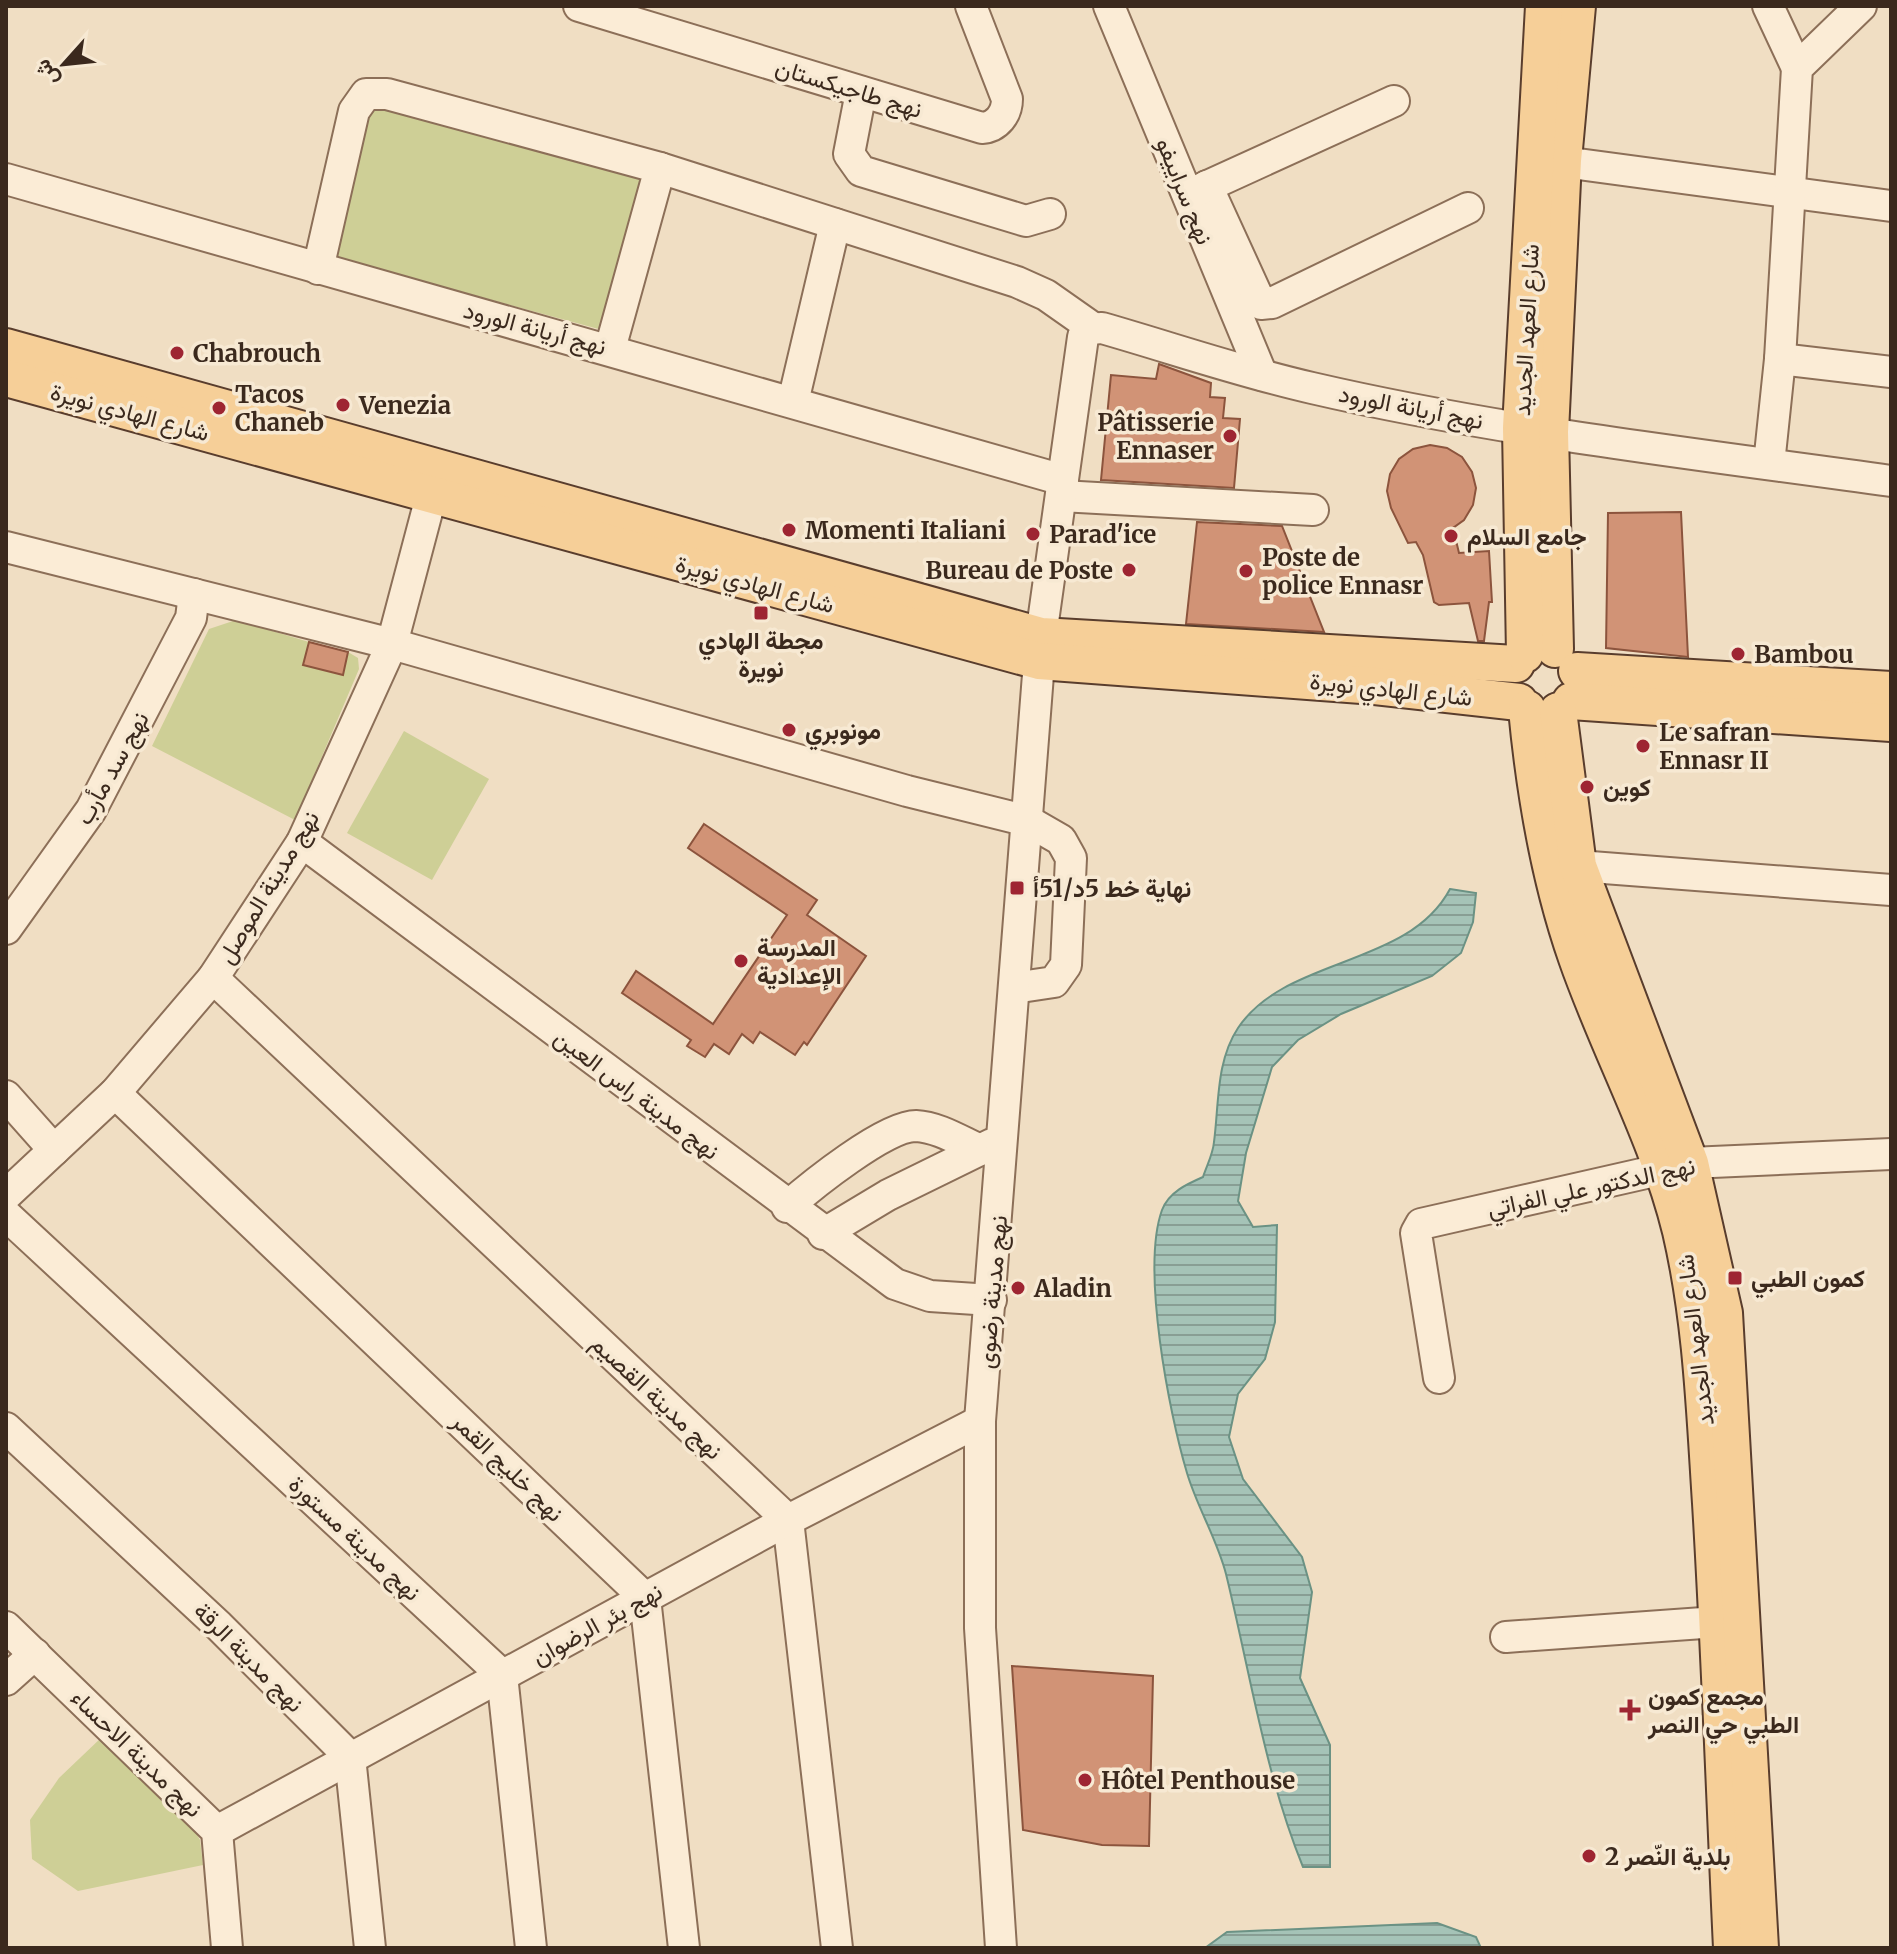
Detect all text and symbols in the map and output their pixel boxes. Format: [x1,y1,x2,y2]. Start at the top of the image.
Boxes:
north arrow [24,24,104,104]
street label: نهج طاجيكستان [771,51,926,127]
text: ش [28,55,65,91]
street label: نهج سراييفو [1148,133,1220,250]
street label: شارع العهد الجديد [1506,243,1547,417]
street label: نهج أريانة الورود [460,294,610,364]
place label: Chabrouch [193,338,321,369]
marker: Chabrouch [168,344,186,362]
street label: شارع الهادي نويرة [46,376,213,452]
street label: نهج أريانة الورود [1336,378,1486,438]
place label: Tacos Chaneb [235,379,324,438]
place label: Venezia [358,390,451,421]
marker: Venezia [334,396,352,414]
marker: Tacos Chaneb [210,399,228,417]
place label: Pâtisserie Ennaser [1097,407,1214,466]
marker: Pâtisserie Ennaser [1221,427,1239,445]
place label: Momenti Italiani [805,515,1006,546]
place label: Parad'ice [1049,519,1156,550]
marker: Momenti Italiani [780,521,798,539]
place label: جامع السلام [1467,521,1586,554]
marker: Parad'ice [1024,525,1042,543]
marker: جامع السلام [1442,527,1460,545]
place label: Poste de police Ennasr [1262,542,1423,601]
street label: شارع الهادي نويرة [671,548,838,624]
place label: Bureau de Poste [925,555,1113,586]
marker: Bureau de Poste [1120,561,1138,579]
marker: Poste de police Ennasr [1237,562,1255,580]
marker: مجطة الهادي نويرة [752,604,770,622]
place label: مجطة الهادي نويرة [698,625,824,684]
place label: Bambou [1754,639,1854,670]
marker: Bambou [1729,645,1747,663]
street label: شارع الهادي نويرة [1308,665,1474,717]
street label: نهج سد مأرب [68,706,158,831]
place label: مونوبري [805,715,881,751]
place label: Le safran Ennasr II [1659,717,1770,776]
marker: مونوبري [780,721,798,739]
marker: Le safran Ennasr II [1634,737,1652,755]
place label: كوين [1603,772,1651,803]
marker: كوين [1578,778,1596,796]
street label: نهج مدينة الموصل [210,805,328,970]
place label: نهاية خط 5د/51أ [1033,873,1191,904]
marker: نهاية خط 5د/51أ [1008,879,1026,897]
place label: المدرسة الإعدادية [757,932,842,991]
marker: المدرسة الإعدادية [732,952,750,970]
street label: نهج مدينة راس العين [547,1022,726,1168]
street label: نهج الدكتور علي الفراتي [1484,1150,1699,1228]
street label: نهج مدينة رضوى [970,1214,1016,1370]
street label: شارع العهد الجديد [1669,1252,1722,1427]
place label: كمون الطبي [1751,1263,1865,1299]
marker: كمون الطبي [1726,1269,1744,1287]
place label: Aladin [1033,1273,1112,1304]
marker: Aladin [1009,1279,1027,1297]
street label: نهج مدينة القصيم [583,1328,729,1468]
street label: نهج خليج القمر [443,1405,571,1530]
street label: نهج مدينة مستورة [281,1469,428,1609]
street label: نهج بئر الرضوان [526,1576,668,1674]
street label: نهج مدينة الرقة [186,1595,311,1720]
place label: مجمع كمون الطبي حي النصر [1647,1681,1799,1745]
street label: نهج مدينة الاحساء [63,1682,210,1825]
marker: مجمع كمون الطبي حي النصر [1619,1699,1641,1721]
place label: Hôtel Penthouse [1101,1765,1295,1796]
marker: Hôtel Penthouse [1076,1771,1094,1789]
place label: بلدية النّصر 2 [1605,1841,1731,1872]
marker: بلدية النّصر 2 [1580,1847,1598,1865]

